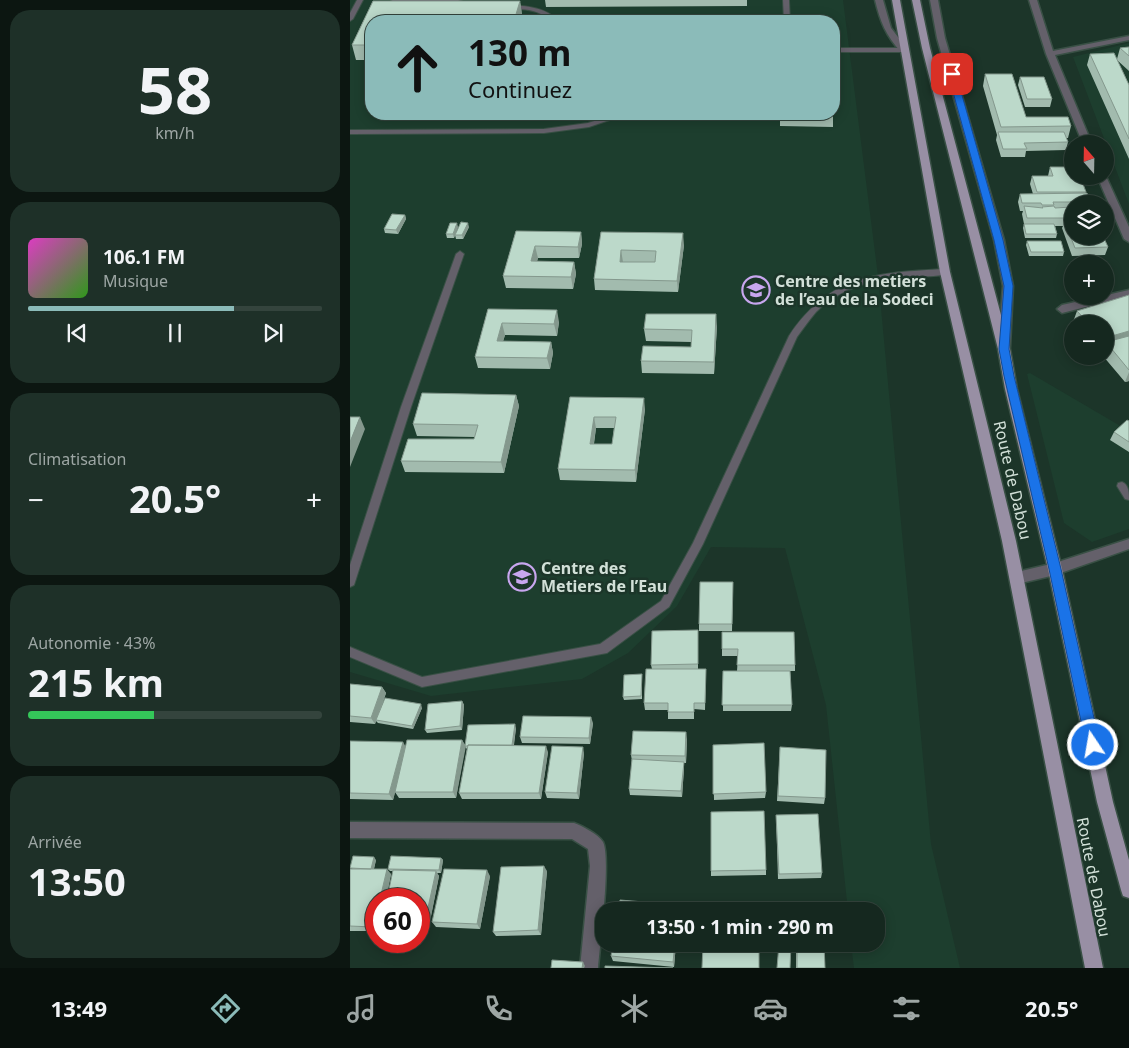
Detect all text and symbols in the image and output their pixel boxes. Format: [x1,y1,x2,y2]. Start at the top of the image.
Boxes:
text: 130 m [468,29,571,76]
icon: ahead [385,35,450,100]
text: 58 [138,45,212,133]
pin [931,53,973,95]
icon: arrive [938,60,966,88]
text: Continuez [468,74,572,104]
text: km/h [155,122,195,144]
north arrow [1064,135,1114,185]
map controls [1064,135,1114,365]
button: layers [1064,195,1114,245]
text: 106.1 FM [103,244,185,270]
button: + [1064,255,1114,305]
text: Musique [103,270,168,292]
place label: Centre des metiers de l’eau de la Sodeci [775,270,934,310]
school or university icon: Centre des metiers de l’eau de la Sodeci [741,275,771,305]
button: − [1064,315,1114,365]
icon: previous [63,319,91,347]
icon: pause [161,319,189,347]
icon: next [259,319,287,347]
street label: Route de Dabou [989,418,1037,542]
text: Climatisation [28,448,126,470]
text: 20.5° [129,472,221,524]
text: − [28,480,44,518]
text: + [306,480,322,518]
place label: Centre des Metiers de l’Eau [541,557,667,597]
school or university icon: Centre des Metiers de l’Eau [507,562,537,592]
text: Autonomie · 43% [28,632,155,654]
text: 215 km [28,656,164,708]
position arrow [1066,718,1118,770]
street label: Route de Dabou [1072,815,1116,939]
text: Arrivée [28,831,82,853]
text: 13:50 [28,855,126,907]
speed limit sign: 60 [365,888,430,953]
text: 13:50 · 1 min · 290 m [646,914,834,940]
icon: directions [208,991,243,1026]
icon: music [344,991,379,1026]
icon: phone [481,991,516,1026]
icon: climate [617,991,652,1026]
icon: car [753,991,788,1026]
icon: filters [889,991,924,1026]
text: 13:49 [51,993,107,1023]
text: 20.5° [1025,993,1078,1023]

